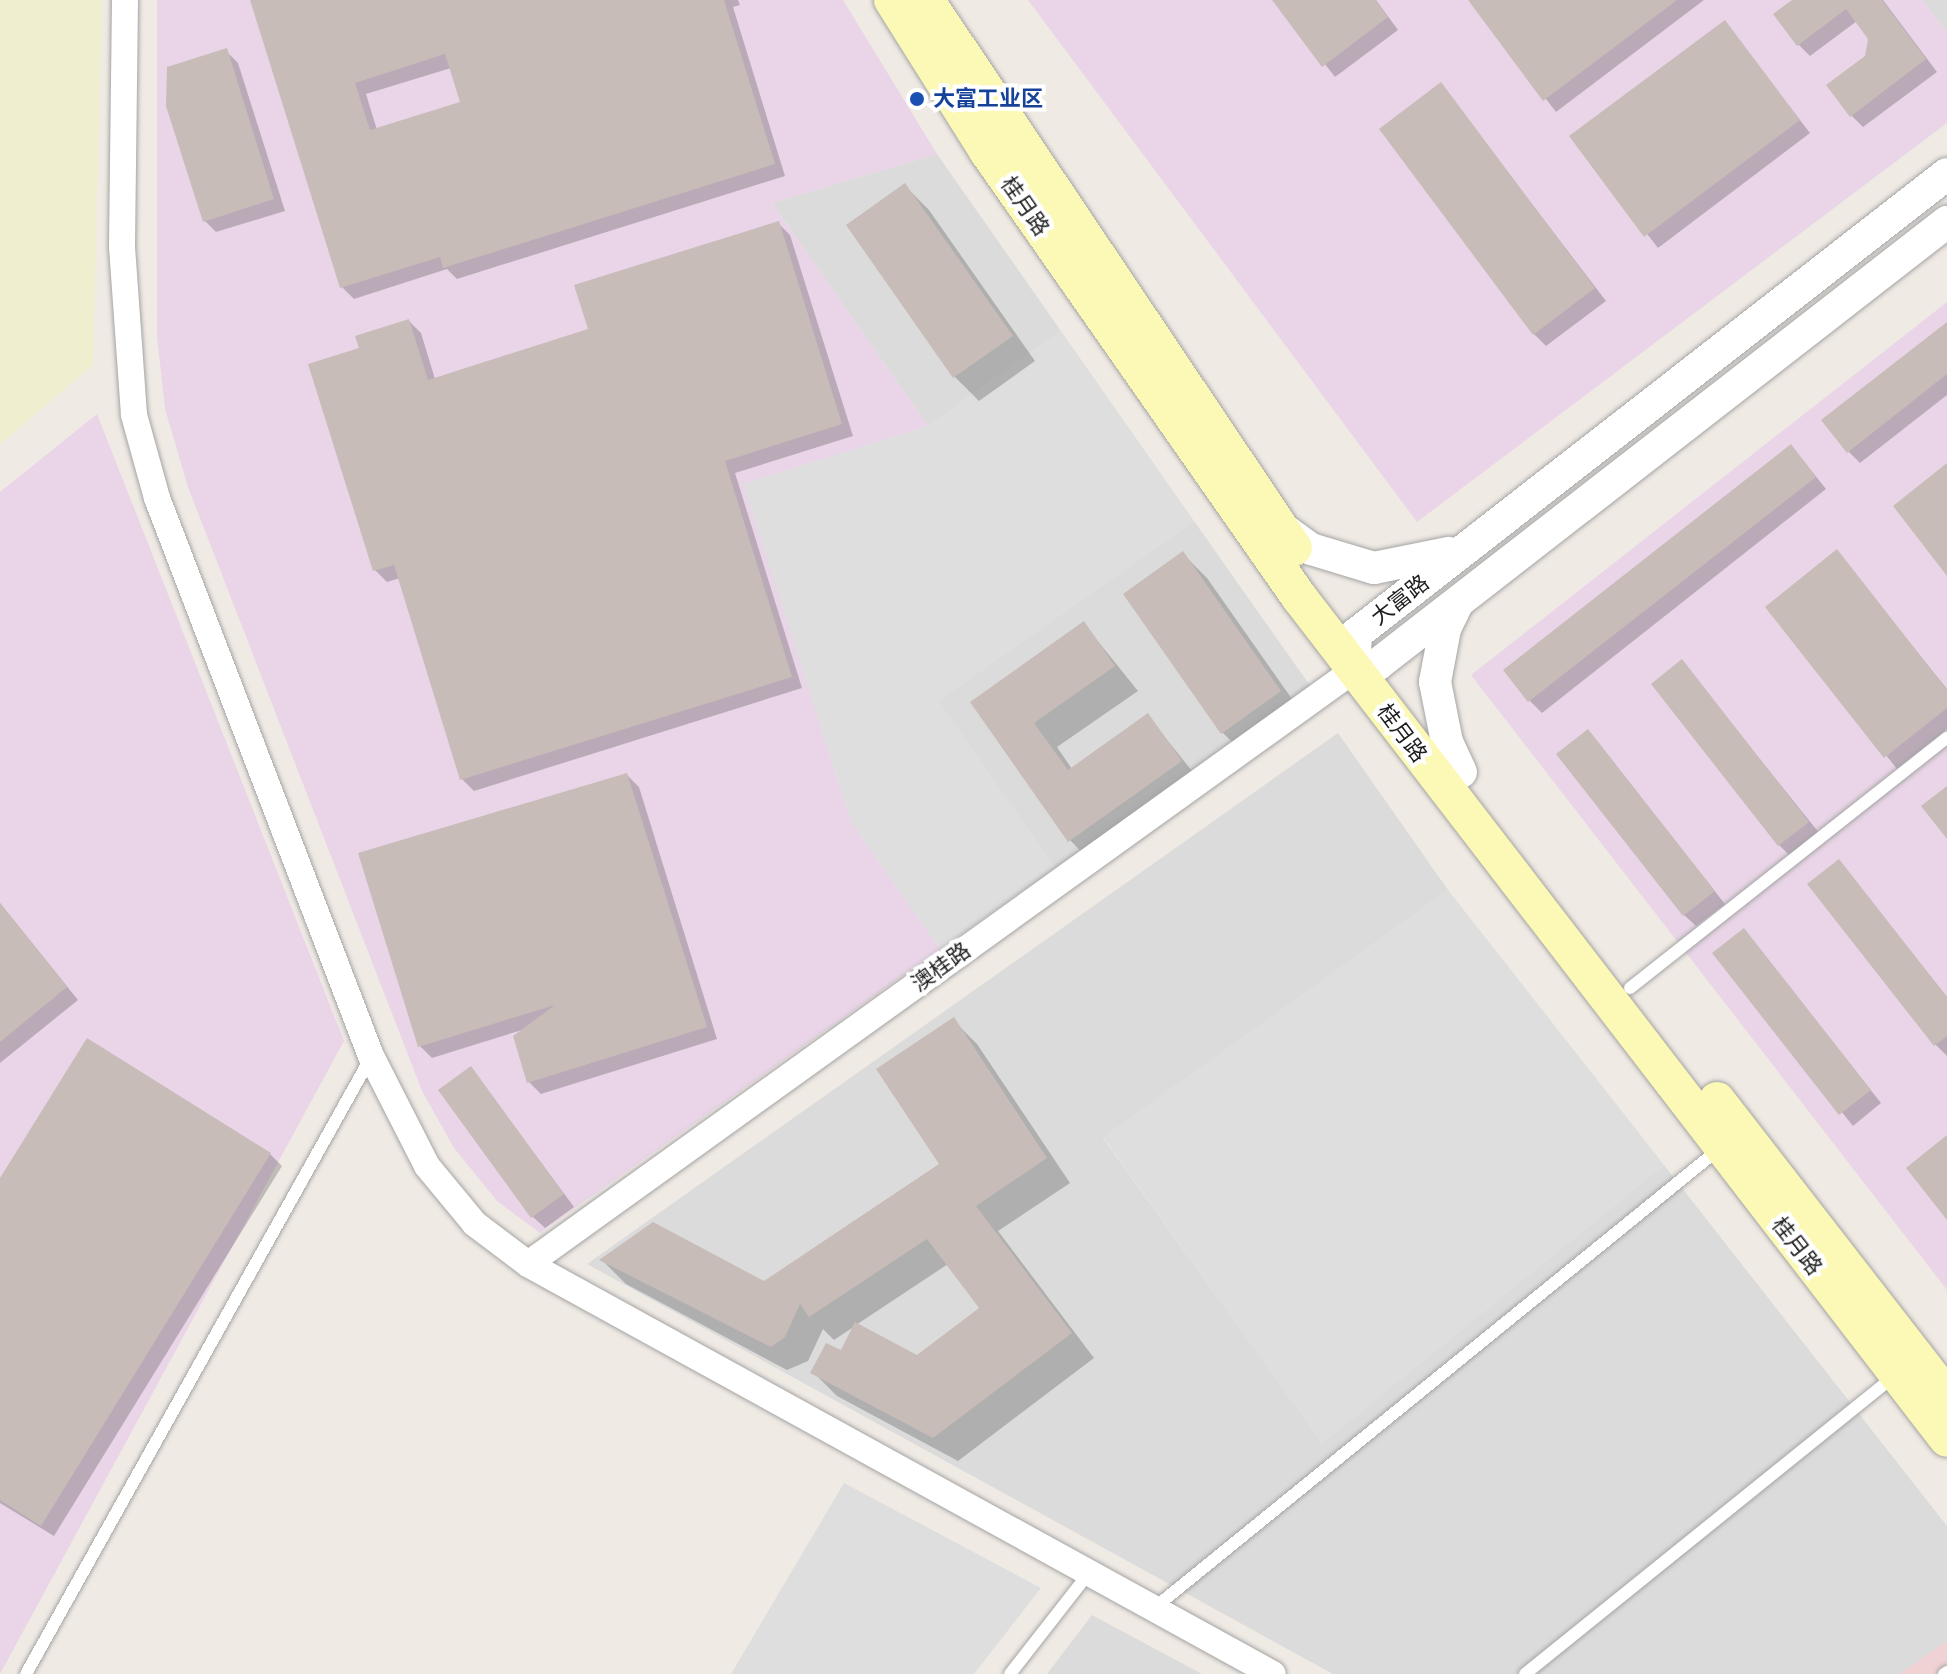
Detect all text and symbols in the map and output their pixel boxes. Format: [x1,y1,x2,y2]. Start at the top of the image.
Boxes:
place label: 大富工业区 [933,86,1043,112]
marker: 大富工业区 [908,90,926,108]
street label: 桂月路 [995,171,1055,241]
street label: 大富路 [1366,569,1434,631]
street label: 桂月路 [1372,699,1432,767]
street label: 澳桂路 [907,937,975,997]
street label: 桂月路 [1766,1212,1828,1280]

